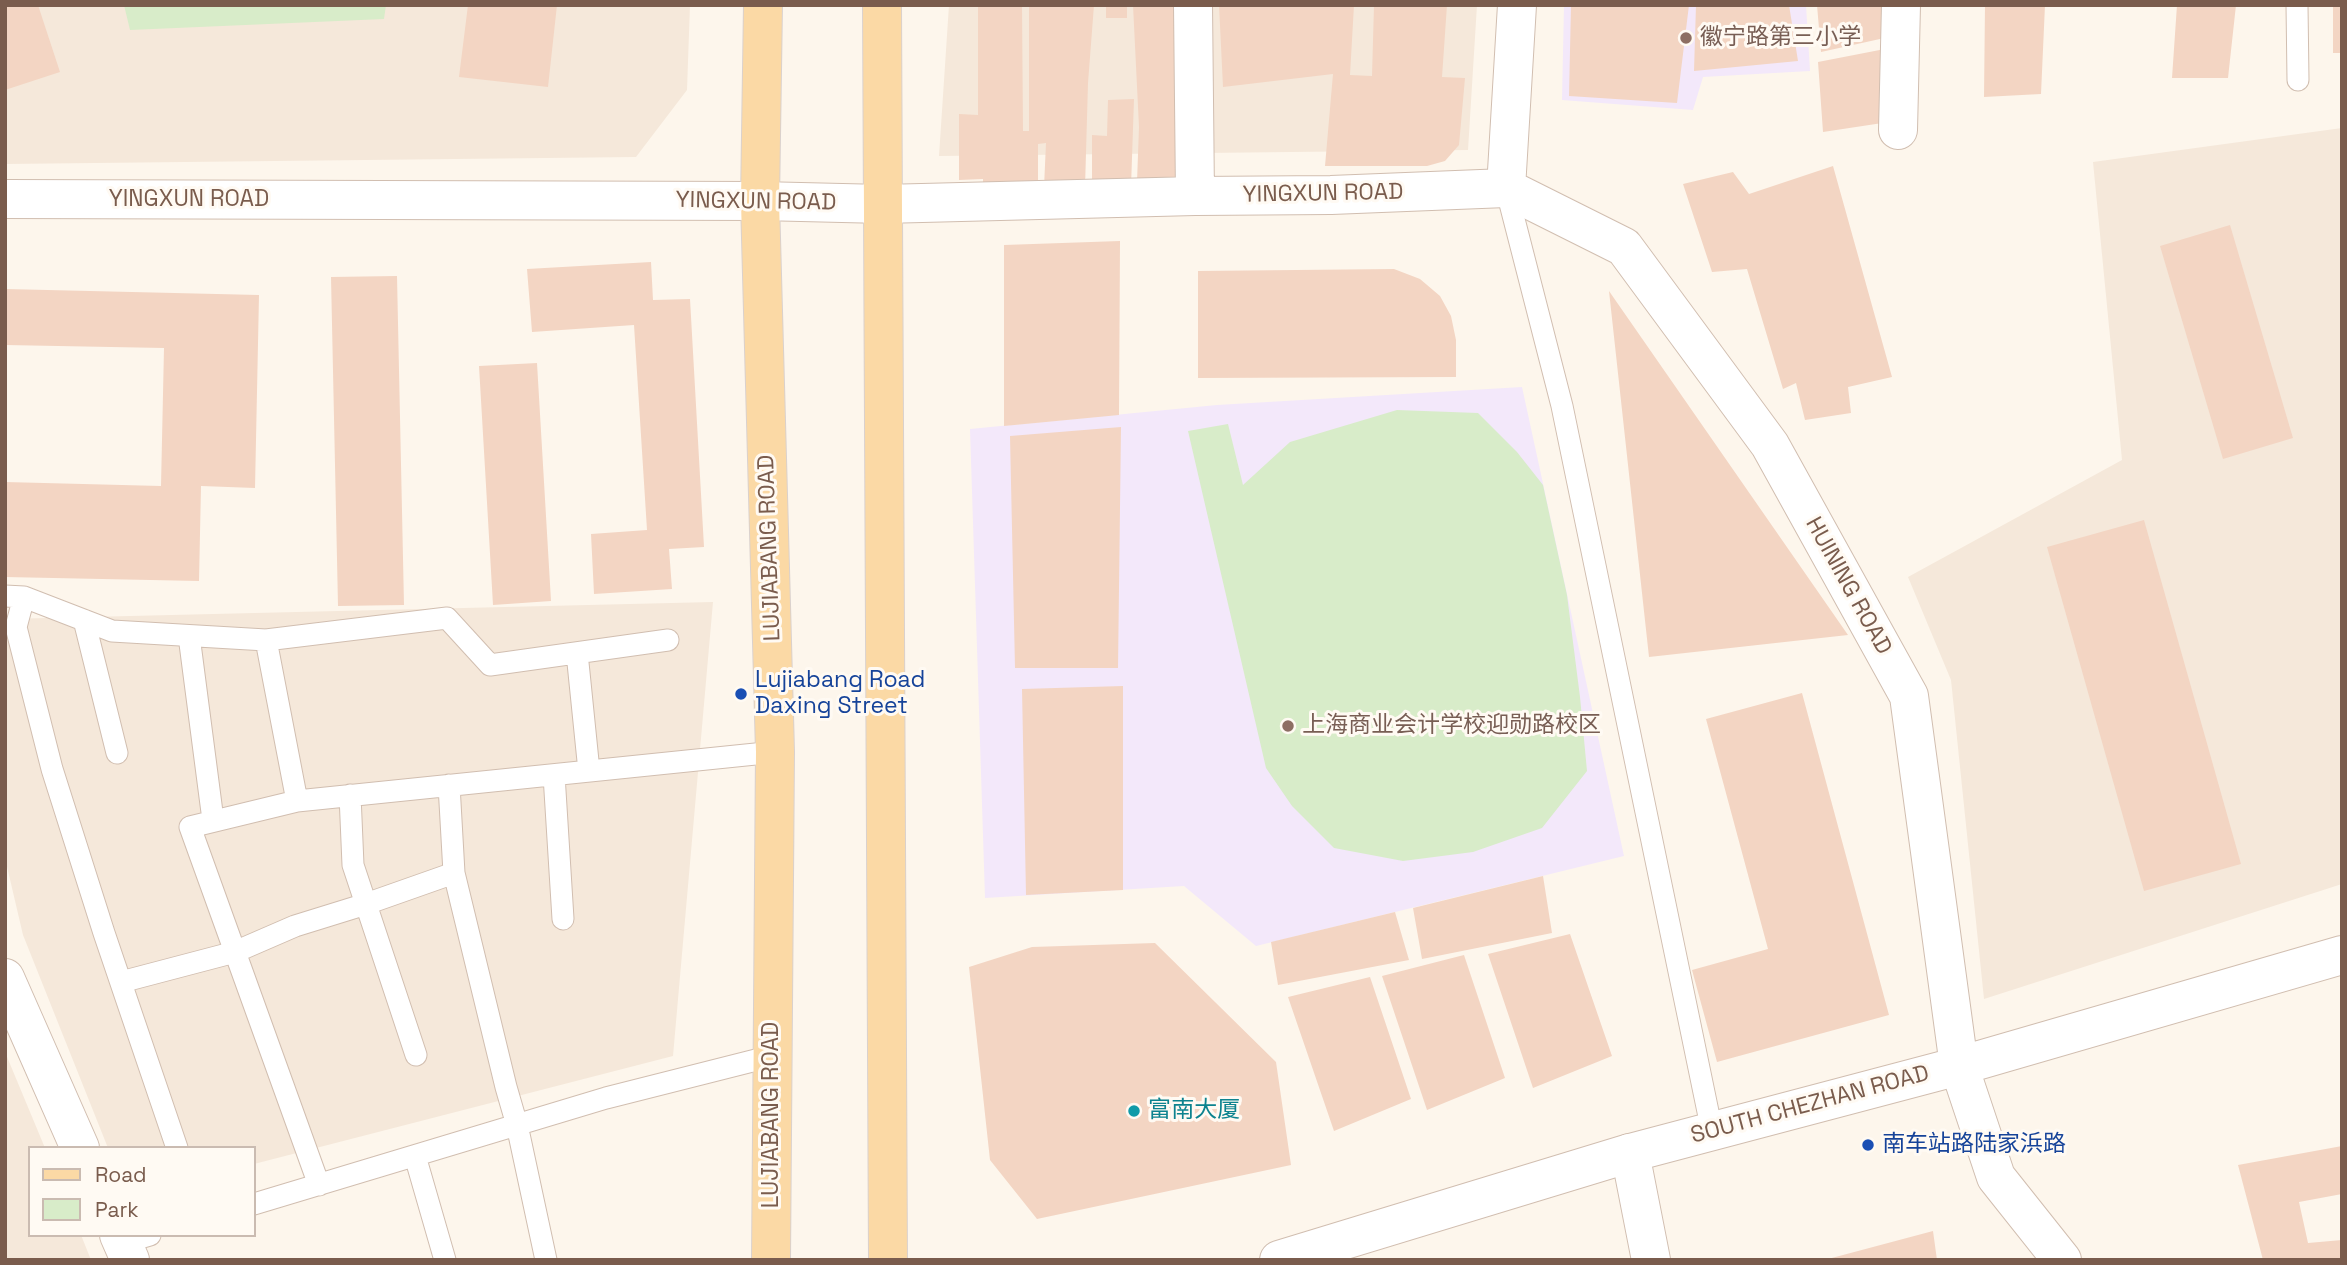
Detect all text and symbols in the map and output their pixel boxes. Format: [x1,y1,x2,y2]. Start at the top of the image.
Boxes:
place label: 徽宁路第三小学 [1700,24,1861,52]
marker: 徽宁路第三小学 [1678,30,1694,46]
street label: YINGXUN ROAD [1242,179,1404,209]
street label: YINGXUN ROAD [109,186,269,214]
street label: YINGXUN ROAD [675,187,837,217]
street label: LUJIABANG ROAD [753,454,787,642]
street label: HUINING ROAD [1799,513,1897,659]
place label: Lujiabang Road Daxing Street [755,667,925,721]
marker: Lujiabang Road Daxing Street [733,686,749,702]
place label: 上海商业会计学校迎勋路校区 [1302,712,1601,740]
marker: 上海商业会计学校迎勋路校区 [1280,718,1296,734]
street label: LUJIABANG ROAD [758,1022,786,1208]
street label: SOUTH CHEZHAN ROAD [1688,1060,1932,1150]
place label: 富南大厦 [1148,1097,1240,1125]
marker: 富南大厦 [1126,1103,1142,1119]
place label: 南车站路陆家浜路 [1882,1131,2066,1159]
marker: 南车站路陆家浜路 [1860,1137,1876,1153]
legend [28,1146,256,1237]
text: Road [95,1161,147,1188]
text: Park [95,1196,139,1223]

